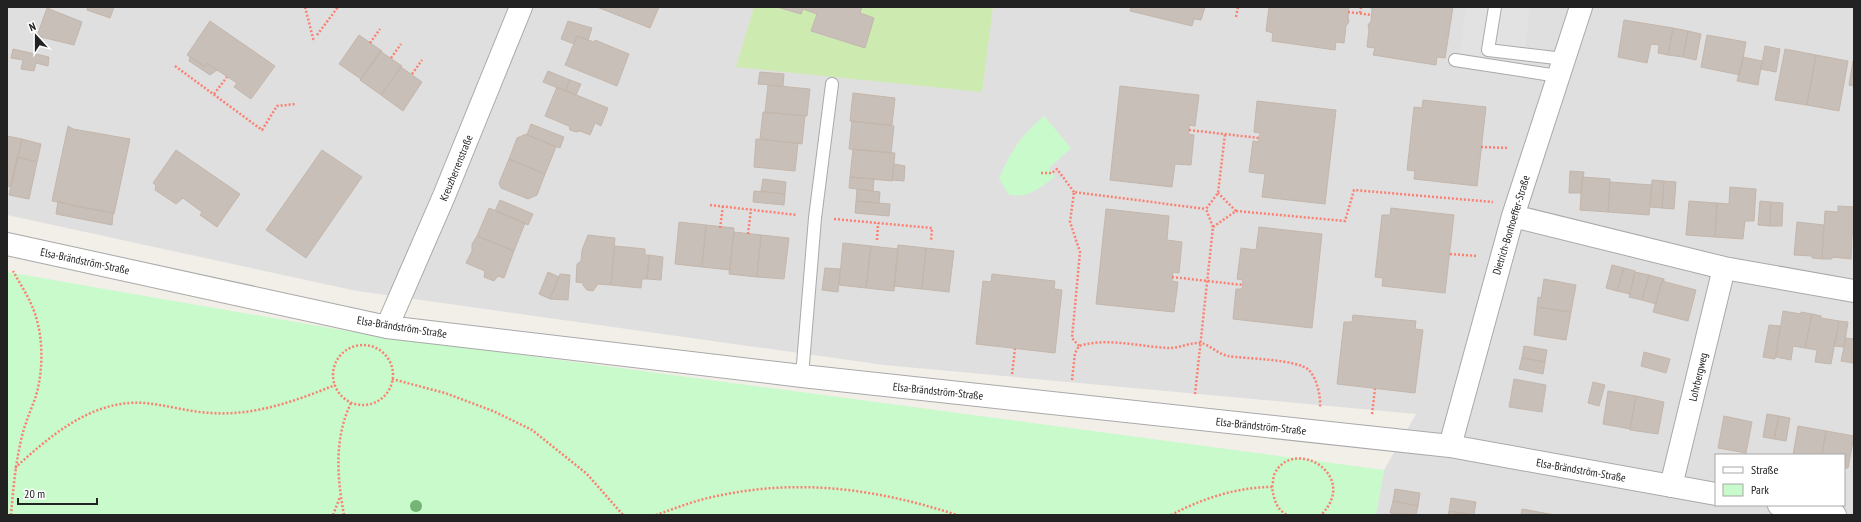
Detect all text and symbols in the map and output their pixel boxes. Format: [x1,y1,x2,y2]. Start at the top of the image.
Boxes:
north arrow [16,16,56,56]
text: N [27,19,38,34]
street label: Kreuzherrenstraße [436,132,476,203]
street label: Dietrich-Bonhoeffer-Straße [1489,173,1533,276]
street label: Elsa-Brändström-Straße [39,245,131,277]
street label: Elsa-Brändström-Straße [356,313,448,341]
street label: Lohrbergweg [1686,351,1710,403]
street label: Elsa-Brändström-Straße [892,379,984,403]
street label: Elsa-Brändström-Straße [1215,414,1307,438]
legend [1715,454,1845,506]
street label: Elsa-Brändström-Straße [1535,455,1627,485]
text: Straße [1751,462,1778,477]
scale bar [18,480,97,506]
text: Park [1751,482,1769,497]
text: 20 m [24,486,45,501]

